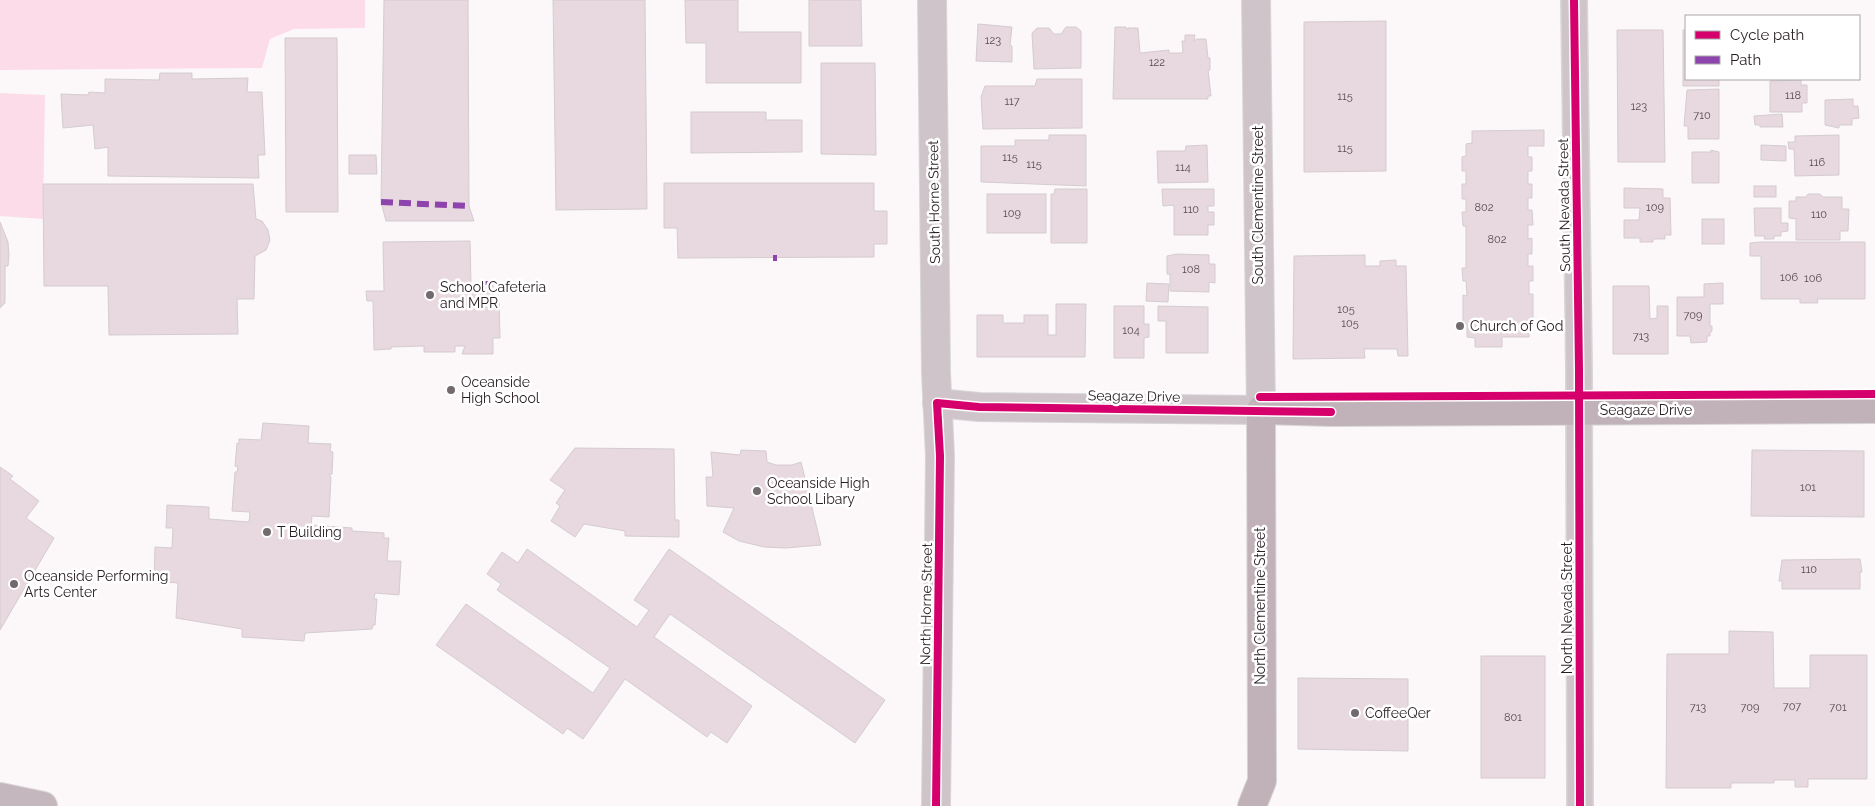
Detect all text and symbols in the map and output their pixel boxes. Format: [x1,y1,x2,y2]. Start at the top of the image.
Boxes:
legend [1685,15,1860,80]
text: Cycle path [1730,26,1804,44]
house number: 123 [985,34,1001,47]
text: Path [1730,51,1761,69]
house number: 122 [1149,56,1165,69]
house number: 118 [1785,89,1801,102]
house number: 115 [1337,90,1353,103]
house number: 117 [1004,95,1020,108]
house number: 123 [1631,100,1647,113]
house number: 710 [1693,109,1711,122]
street label: South Clementine Street [1250,125,1266,284]
street label: South Nevada Street [1555,138,1573,272]
street label: South Horne Street [925,140,943,264]
house number: 115 [1337,142,1353,155]
house number: 115 [1002,151,1018,164]
house number: 116 [1809,156,1825,169]
house number: 115 [1026,158,1042,171]
house number: 114 [1175,161,1191,174]
house number: 802 [1475,201,1494,214]
house number: 109 [1646,201,1664,214]
house number: 110 [1183,203,1199,216]
house number: 109 [1003,207,1021,220]
house number: 110 [1811,208,1827,221]
house number: 802 [1488,233,1507,246]
house number: 108 [1182,263,1200,276]
house number: 106 [1780,271,1798,284]
house number: 106 [1804,272,1822,285]
place label: School Cafeteria and MPR [440,279,546,311]
marker: School Cafeteria and MPR [424,289,436,301]
house number: 105 [1337,303,1355,316]
house number: 709 [1683,309,1703,322]
house number: 105 [1341,317,1359,330]
place label: Church of God [1470,318,1563,334]
marker: Church of God [1454,320,1466,332]
house number: 104 [1122,324,1140,337]
house number: 713 [1633,330,1649,343]
place label: Oceanside High School [461,374,540,406]
marker: Oceanside High School [445,384,457,396]
street label: Seagaze Drive [1088,387,1180,405]
street label: Seagaze Drive [1600,402,1692,418]
place label: Oceanside High School Libary [767,475,870,507]
house number: 101 [1800,481,1816,494]
marker: Oceanside High School Libary [751,485,763,497]
place label: T Building [277,524,342,540]
marker: T Building [261,526,273,538]
street label: North Clementine Street [1252,527,1268,685]
street label: North Nevada Street [1559,541,1575,674]
street label: North Horne Street [917,542,935,665]
house number: 110 [1801,563,1817,576]
place label: Oceanside Performing Arts Center [24,568,169,600]
marker: Oceanside Performing Arts Center [8,578,20,590]
house number: 707 [1783,700,1801,713]
house number: 713 [1690,701,1706,714]
house number: 709 [1740,701,1760,714]
house number: 701 [1829,701,1847,714]
place label: CoffeeQer [1365,705,1431,721]
marker: CoffeeQer [1349,707,1361,719]
house number: 801 [1504,711,1522,724]

